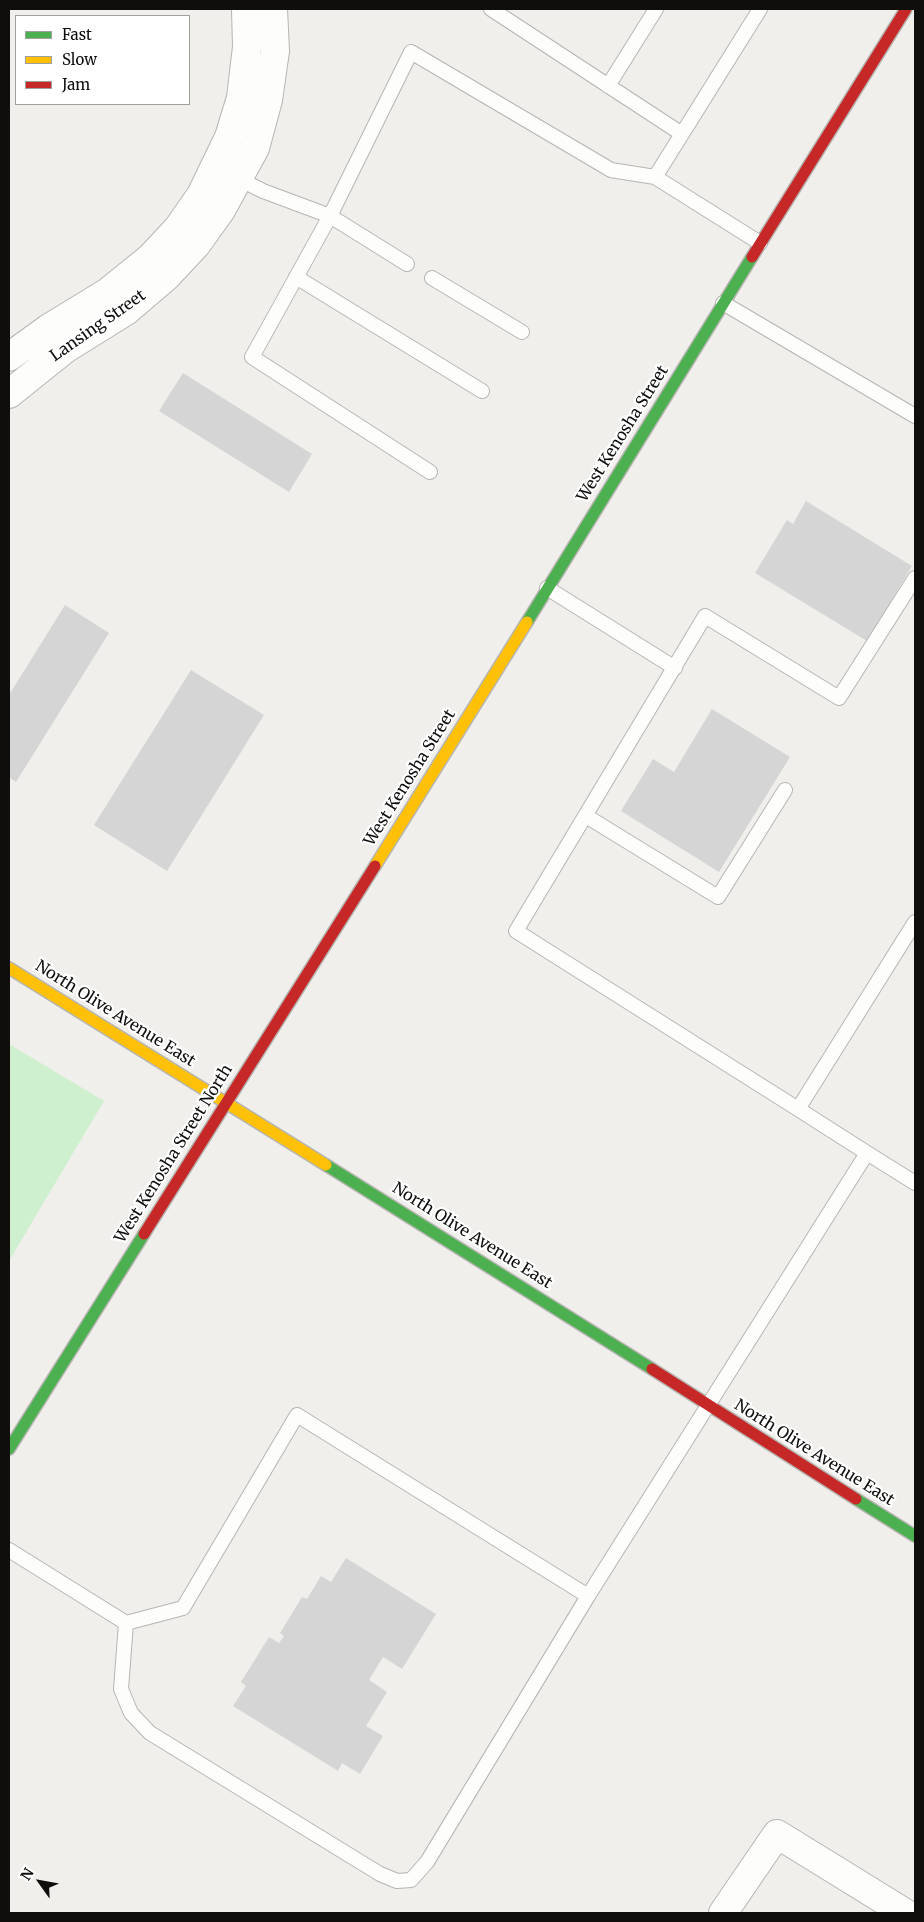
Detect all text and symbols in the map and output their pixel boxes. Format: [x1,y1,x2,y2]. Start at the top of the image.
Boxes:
legend [15,15,190,105]
text: Fast [62,25,92,44]
text: Slow [62,50,97,69]
text: Jam [62,75,90,94]
street label: Lansing Street [47,286,149,366]
street label: West Kenosha Street [573,362,673,506]
street label: West Kenosha Street [360,706,460,850]
street label: North Olive Avenue East [31,957,199,1071]
street label: West Kenosha Street North [111,1061,237,1247]
street label: North Olive Avenue East [388,1179,556,1293]
street label: North Olive Avenue East [730,1396,898,1510]
north arrow [15,1857,65,1907]
text: N [17,1865,38,1884]

